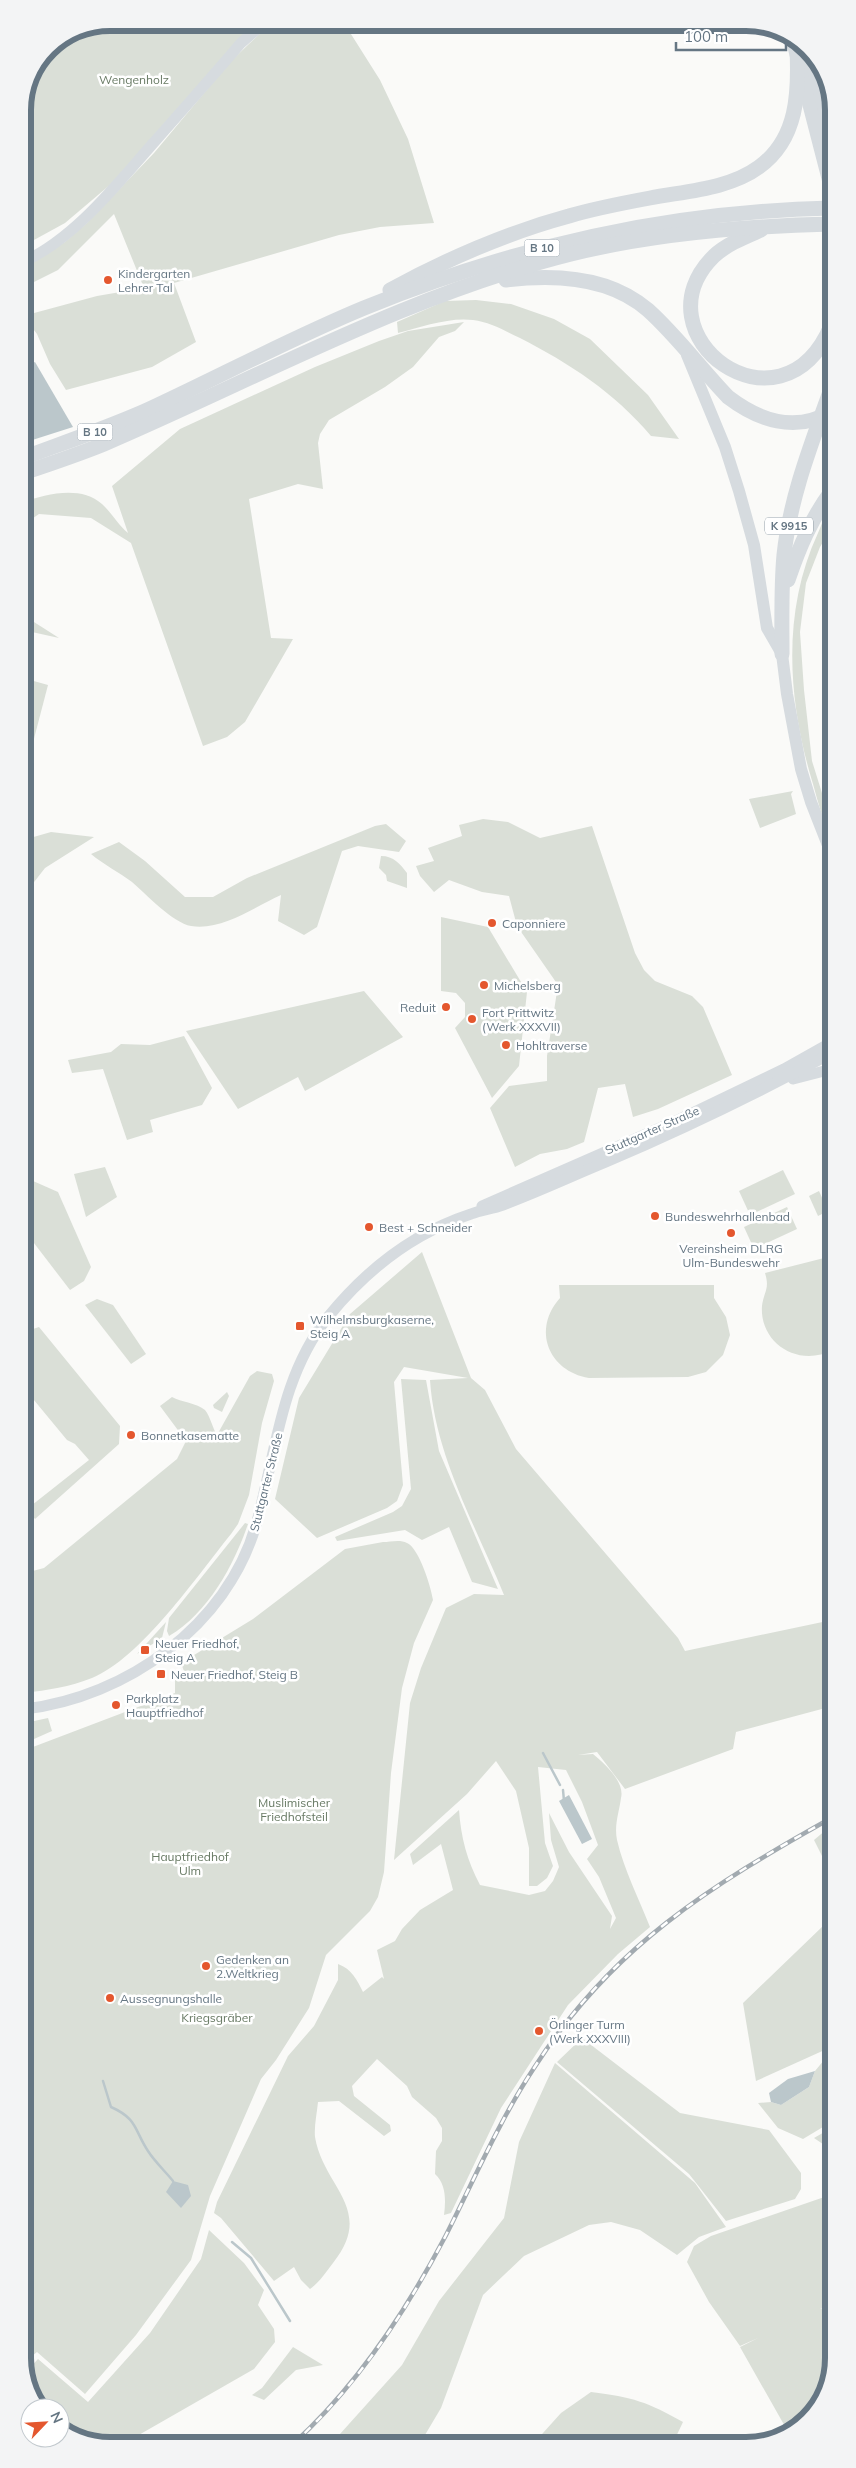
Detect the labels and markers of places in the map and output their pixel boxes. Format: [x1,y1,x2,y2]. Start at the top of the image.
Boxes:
place label: Kindergarten Lehrer Tal [118,266,190,295]
marker: Kindergarten Lehrer Tal [102,274,114,286]
place label: Caponniere [502,916,566,931]
marker: Caponniere [486,917,498,929]
place label: Michelsberg [494,978,561,993]
marker: Michelsberg [478,979,490,991]
place label: Reduit [400,1000,436,1015]
marker: Reduit [440,1001,452,1013]
place label: Fort Prittwitz (Werk XXXVII) [482,1005,561,1034]
marker: Fort Prittwitz (Werk XXXVII) [466,1013,478,1025]
place label: Hohltraverse [516,1038,587,1053]
marker: Hohltraverse [500,1039,512,1051]
place label: Bundeswehrhallenbad [665,1209,790,1224]
marker: Bundeswehrhallenbad [649,1210,661,1222]
place label: Best + Schneider [379,1220,473,1235]
marker: Best + Schneider [363,1221,375,1233]
marker: Vereinsheim DLRG Ulm-Bundeswehr [725,1227,737,1239]
place label: Vereinsheim DLRG Ulm-Bundeswehr [679,1241,783,1270]
place label: Wilhelmsburgkaserne, Steig A [310,1312,434,1341]
marker: Wilhelmsburgkaserne, Steig A [294,1320,306,1332]
place label: Bonnetkasematte [141,1428,239,1443]
marker: Bonnetkasematte [125,1429,137,1441]
place label: Neuer Friedhof, Steig A [155,1636,239,1665]
marker: Neuer Friedhof, Steig A [139,1644,151,1656]
place label: Neuer Friedhof, Steig B [171,1667,298,1682]
marker: Neuer Friedhof, Steig B [155,1668,167,1680]
place label: Parkplatz Hauptfriedhof [126,1691,204,1720]
marker: Parkplatz Hauptfriedhof [110,1699,122,1711]
place label: Gedenken an 2.Weltkrieg [216,1952,289,1981]
marker: Gedenken an 2.Weltkrieg [200,1960,212,1972]
place label: Aussegnungshalle [120,1991,222,2006]
marker: Aussegnungshalle [104,1992,116,2004]
place label: Örlinger Turm (Werk XXXVIII) [549,2017,631,2046]
marker: Örlinger Turm (Werk XXXVIII) [533,2025,545,2037]

